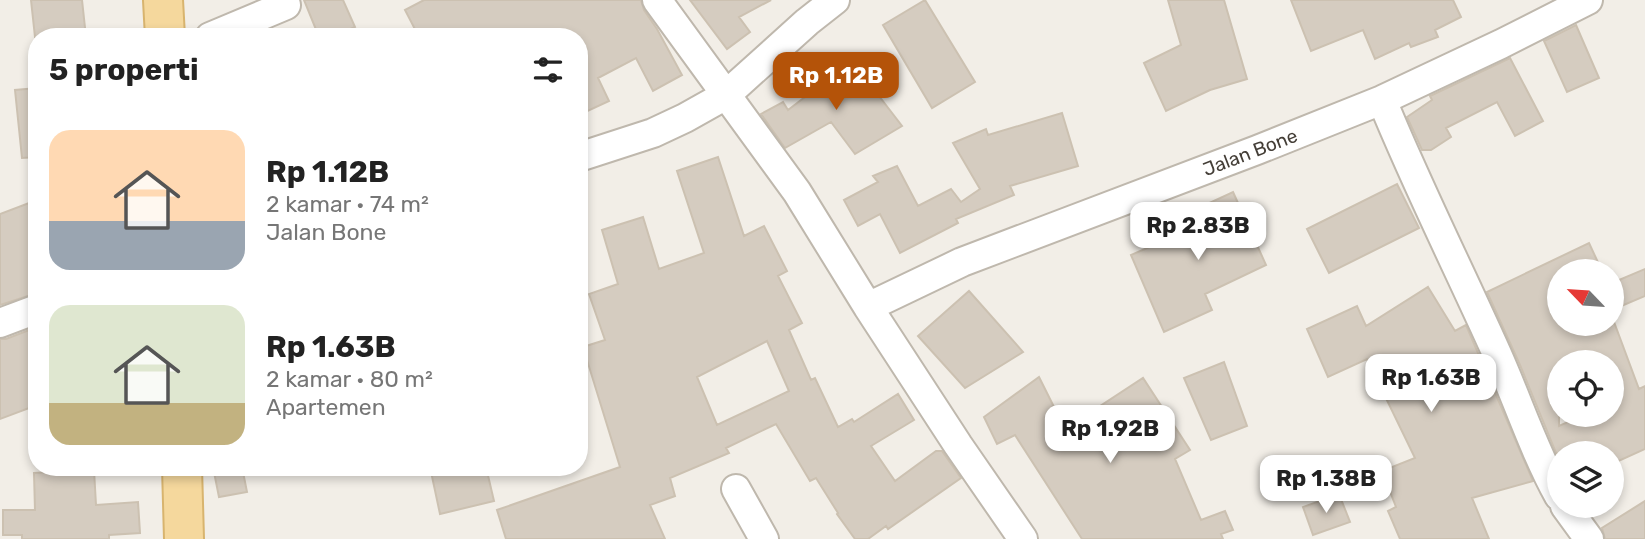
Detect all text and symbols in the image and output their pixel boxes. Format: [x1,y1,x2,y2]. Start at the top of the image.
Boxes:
icon: filters [529,51,567,89]
text: 5 properti [49,52,198,88]
pin: Rp 1.12B [764,52,908,112]
text: Rp 1.12B [789,61,883,89]
street label: Jalan Bone [1200,124,1301,181]
text: Rp 1.12B [266,154,389,190]
icon: home [105,158,189,242]
text: 2 kamar · 74 m² [266,190,429,218]
pin: Rp 2.83B [1126,202,1270,262]
text: Rp 2.83B [1146,211,1250,239]
text: Jalan Bone [266,218,386,246]
north arrow [1547,259,1624,336]
map controls [1547,259,1624,518]
text: Rp 1.63B [266,329,396,365]
icon: home [105,333,189,417]
button: locate [1547,350,1624,427]
pin: Rp 1.63B [1359,354,1503,414]
text: Rp 1.63B [1381,363,1481,391]
text: 2 kamar · 80 m² [266,365,433,393]
text: Apartemen [266,393,386,421]
pin: Rp 1.92B [1038,406,1182,465]
text: Rp 1.92B [1061,414,1159,442]
button: layers [1547,441,1624,518]
pin: Rp 1.38B [1254,456,1398,515]
text: Rp 1.38B [1276,464,1376,492]

